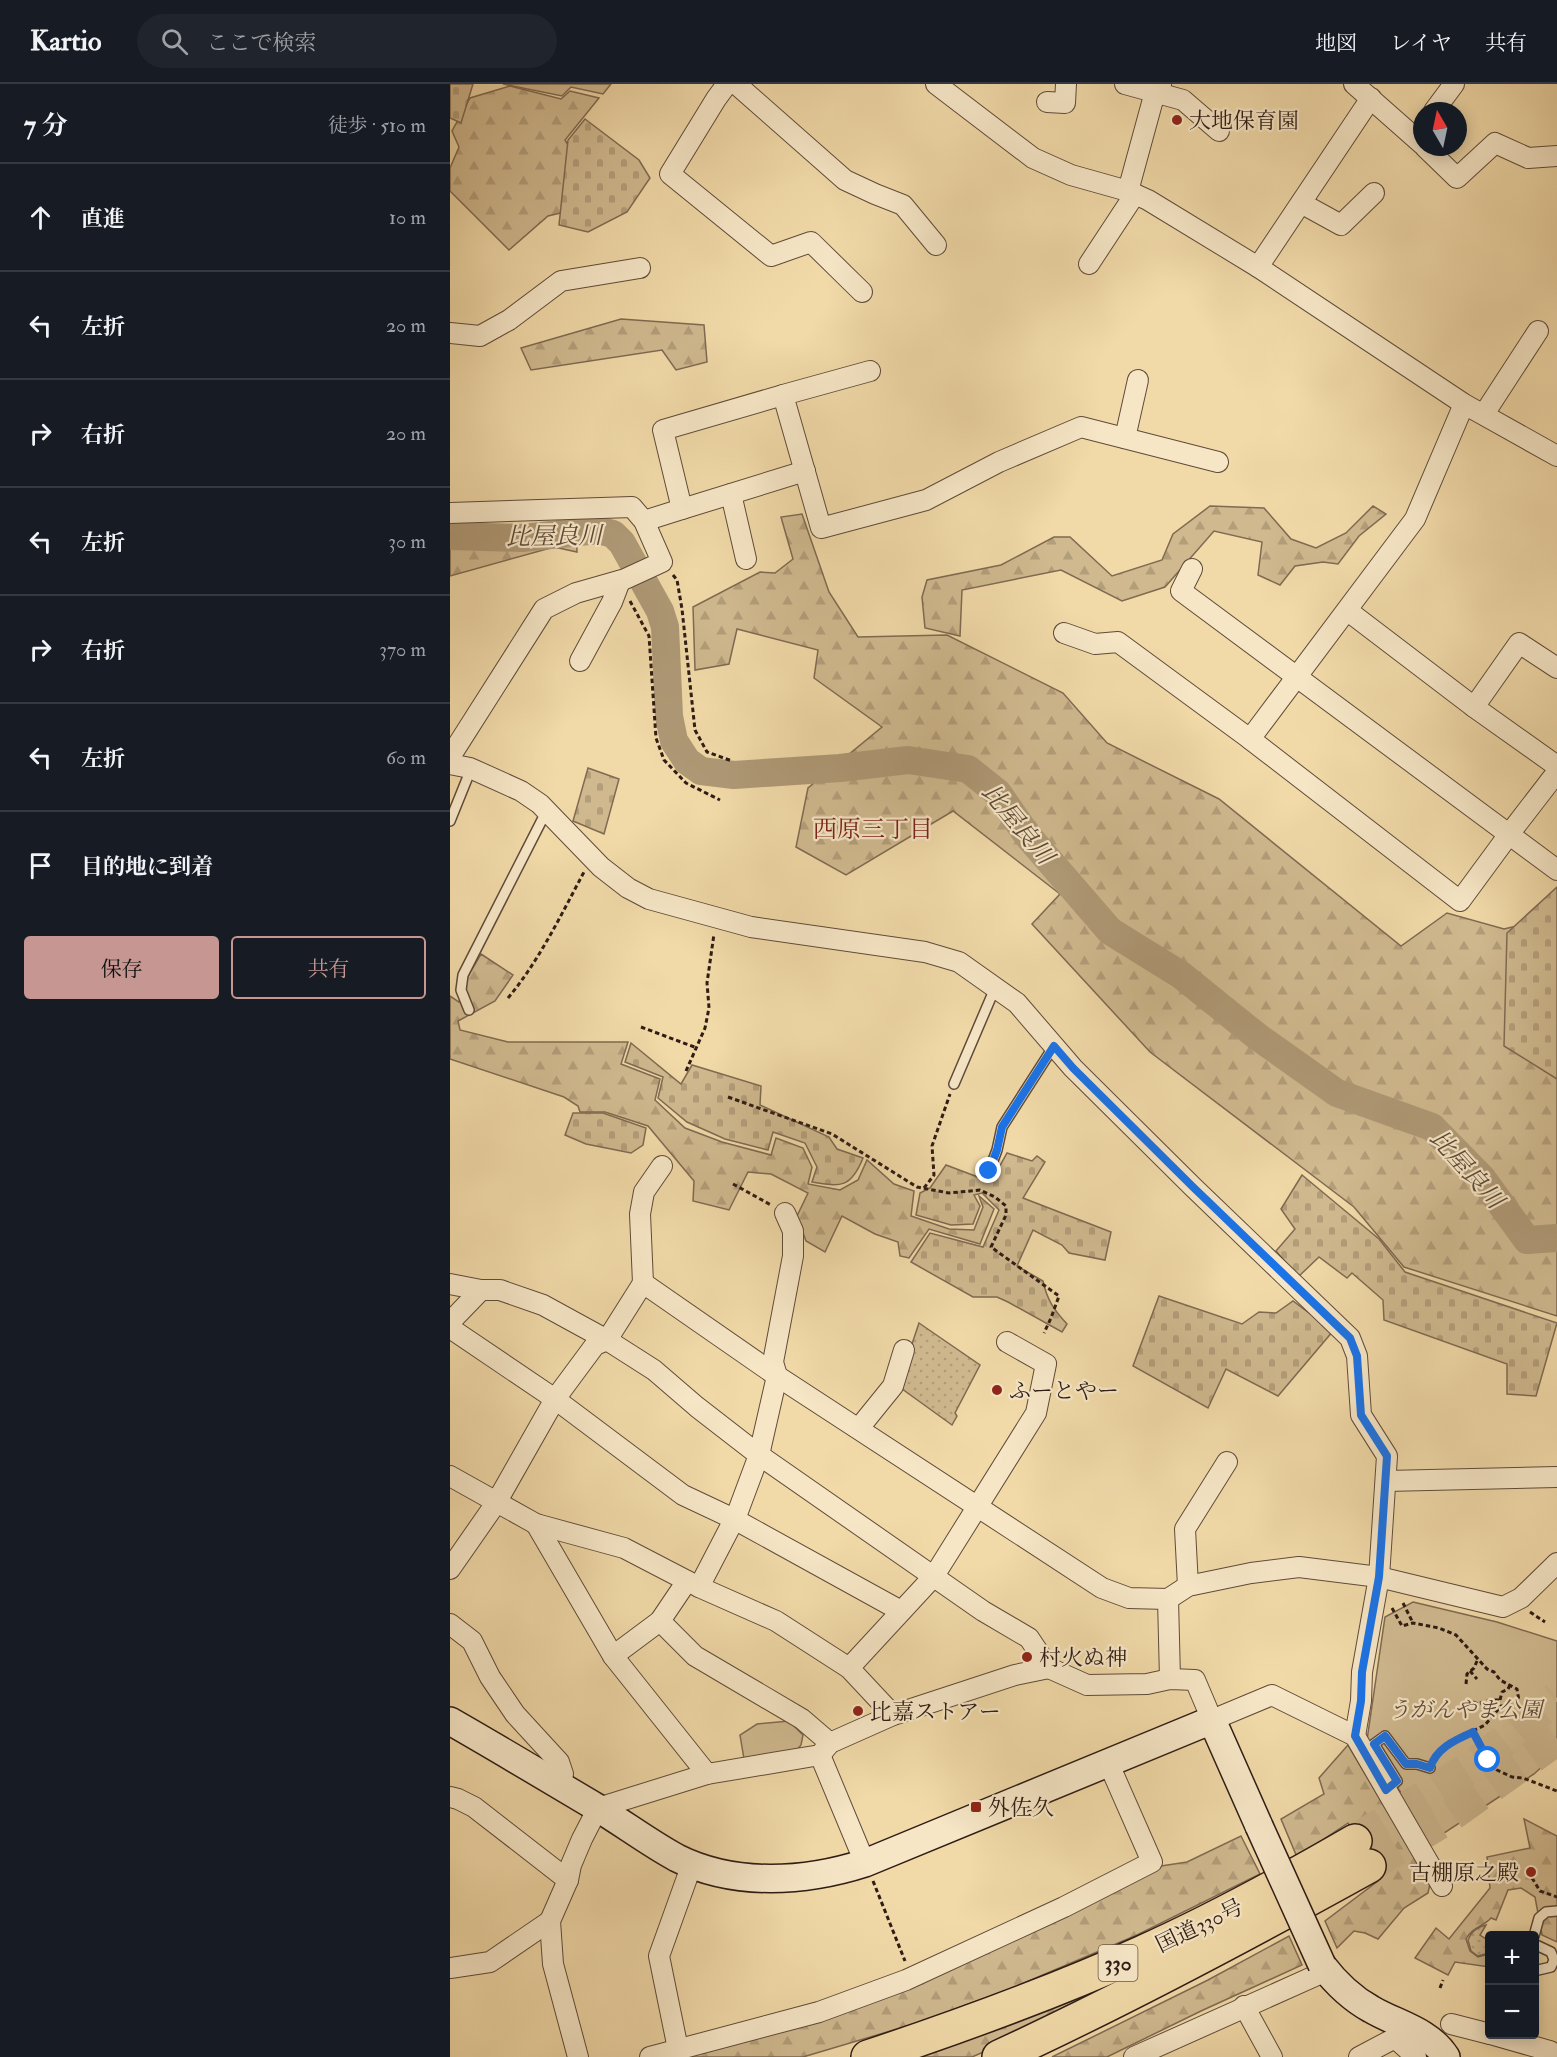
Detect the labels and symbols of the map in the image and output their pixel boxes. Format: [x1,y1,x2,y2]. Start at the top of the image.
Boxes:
north arrow [1413,102,1467,156]
place label: 大地保育園 [1189,107,1299,135]
marker: 大地保育園 [1170,113,1184,127]
water label: 比屋良川 [506,520,605,553]
water label: 比屋良川 [975,778,1062,873]
district label: 西原三丁目 [813,814,933,845]
water label: 比屋良川 [1423,1123,1512,1218]
route end [975,1157,1001,1183]
place label: ふーとやー [1009,1377,1119,1405]
marker: ふーとやー [990,1383,1004,1397]
place label: 村火ぬ神 [1039,1644,1127,1672]
marker: 村火ぬ神 [1020,1650,1034,1664]
park label: うがんやま公園 [1388,1696,1545,1724]
place label: 比嘉ストアー [870,1698,1001,1726]
marker: 比嘉ストアー [851,1704,865,1718]
route start [1474,1746,1500,1772]
place label: 外佐久 [988,1794,1054,1822]
marker: 外佐久 [969,1800,983,1814]
place label: 古棚原之殿 [1409,1859,1519,1887]
marker: 古棚原之殿 [1524,1865,1538,1879]
street label: 国道330号 [1151,1893,1248,1959]
road number: 330 [1098,1945,1138,1981]

